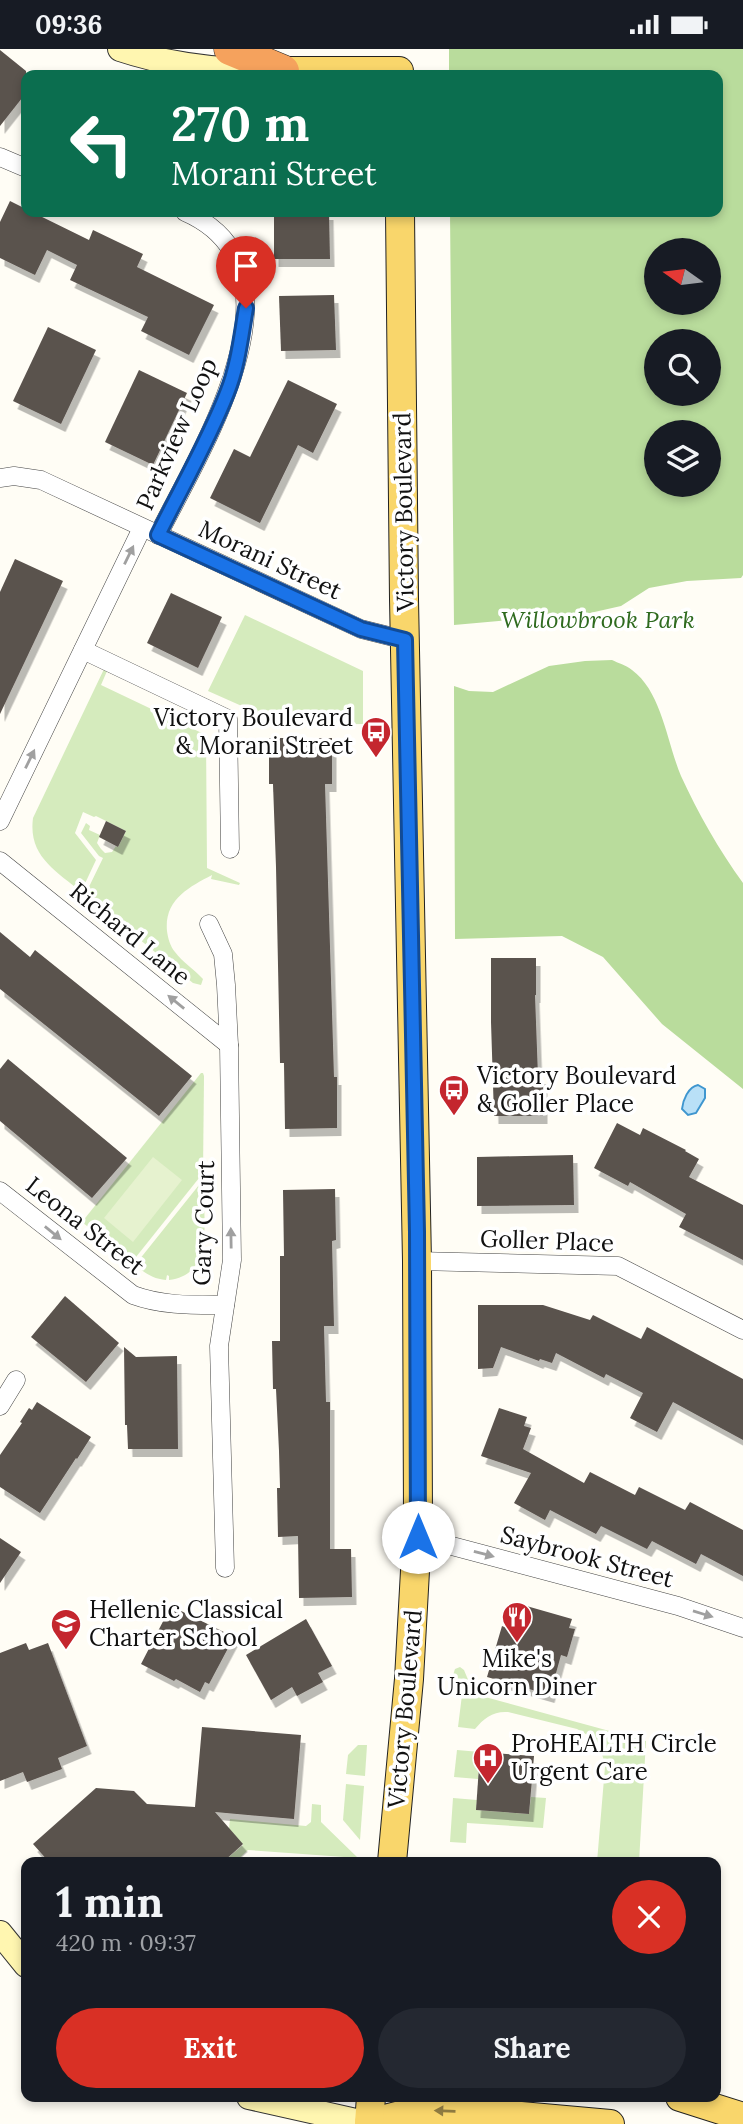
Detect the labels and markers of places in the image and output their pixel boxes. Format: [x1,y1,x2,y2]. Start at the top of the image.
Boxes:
pin [216,236,276,308]
place label: Victory Boulevard & Morani Street [153,702,354,761]
bus stop icon: Victory Boulevard & Morani Street [359,715,393,759]
place label: Victory Boulevard & Goller Place [476,1060,676,1119]
bus stop icon: Victory Boulevard & Goller Place [437,1073,471,1117]
place label: Hellenic Classical Charter School [89,1594,283,1653]
restaurant icon: Mike's Unicorn Diner [500,1600,534,1644]
school or university icon: Hellenic Classical Charter School [49,1607,83,1651]
place label: Mike's Unicorn Diner [437,1643,598,1702]
place label: ProHEALTH Circle Urgent Care [511,1728,717,1787]
hospital icon: ProHEALTH Circle Urgent Care [471,1741,505,1785]

